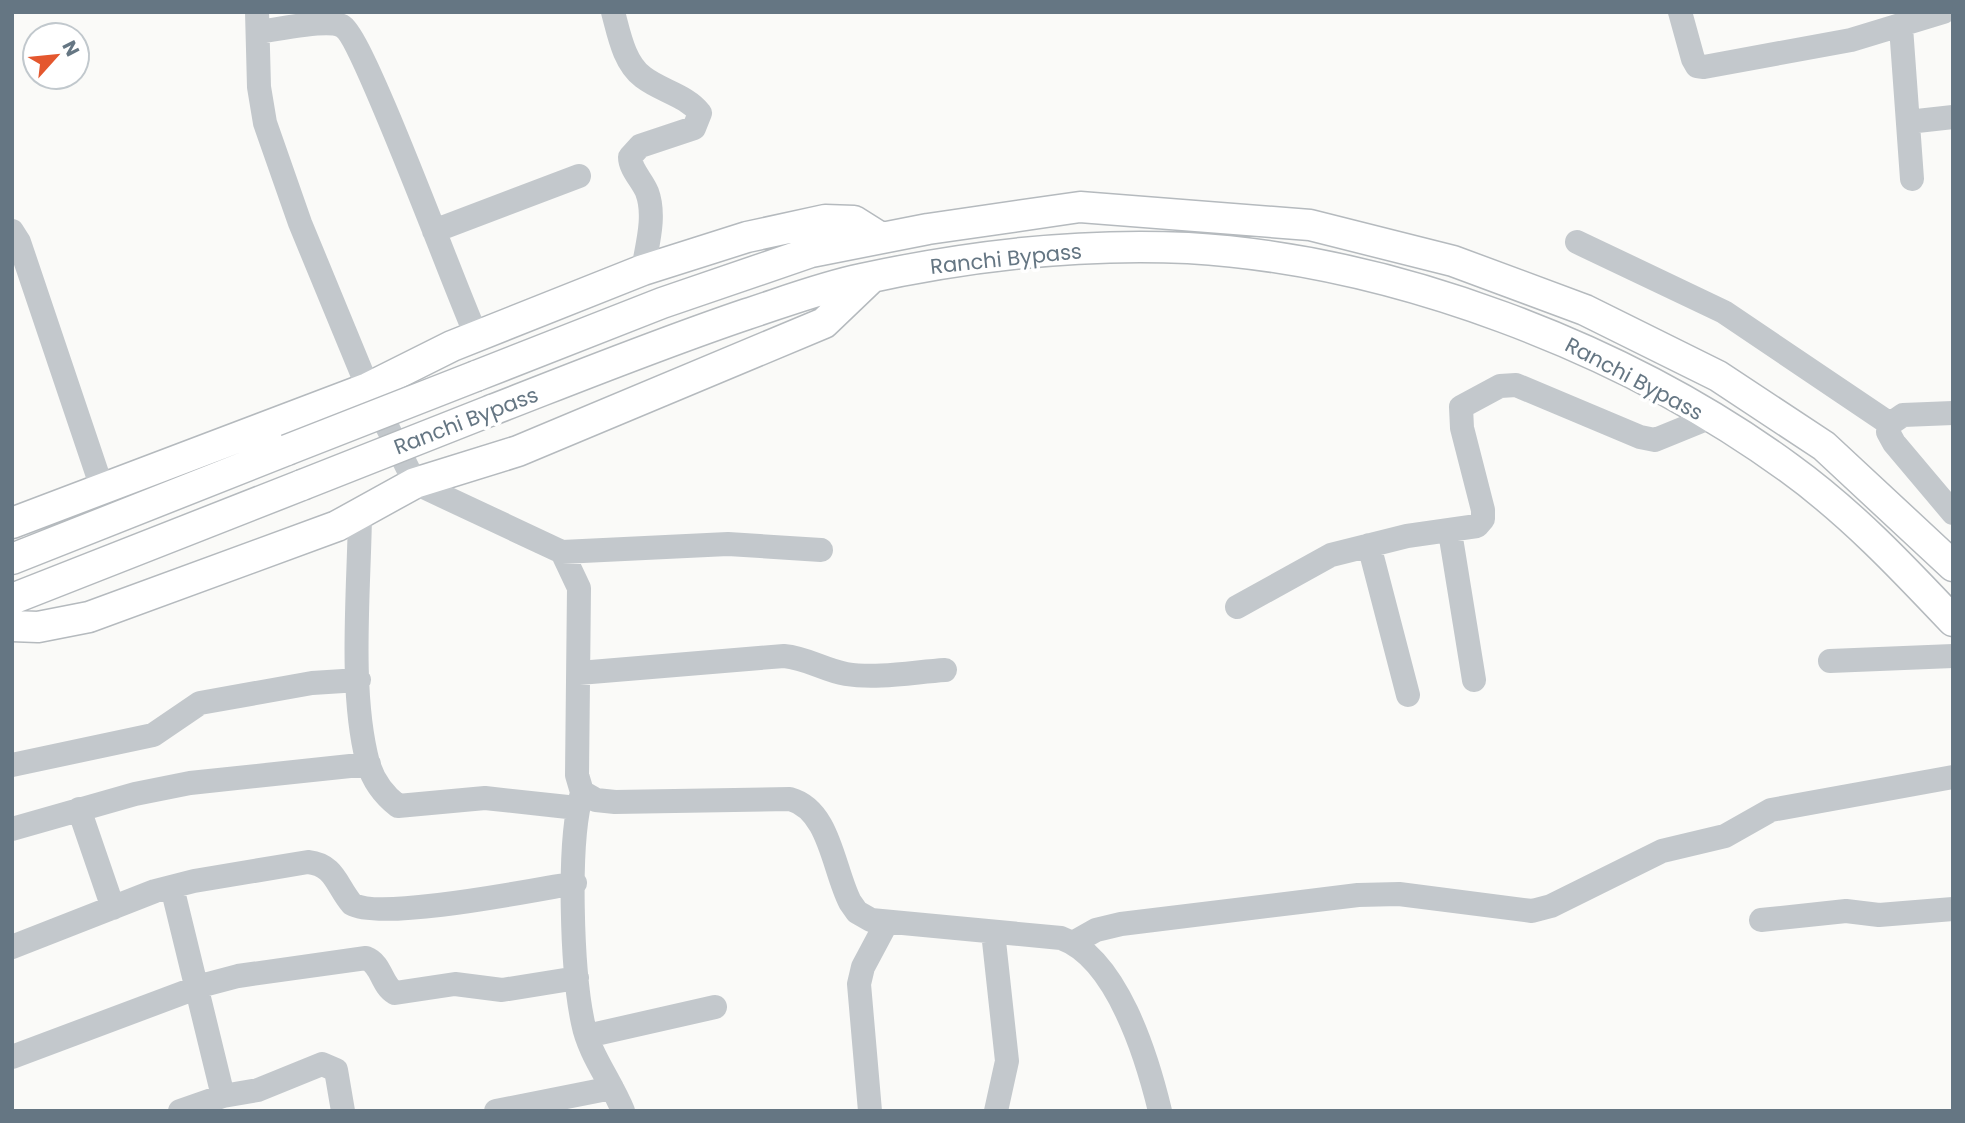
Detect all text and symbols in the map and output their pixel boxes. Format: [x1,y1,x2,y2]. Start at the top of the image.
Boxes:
north arrow [21,21,91,91]
text: N [55,36,86,61]
street label: Ranchi Bypass [929,236,1083,281]
street label: Ranchi Bypass [1560,330,1708,427]
street label: Ranchi Bypass [389,380,542,461]

